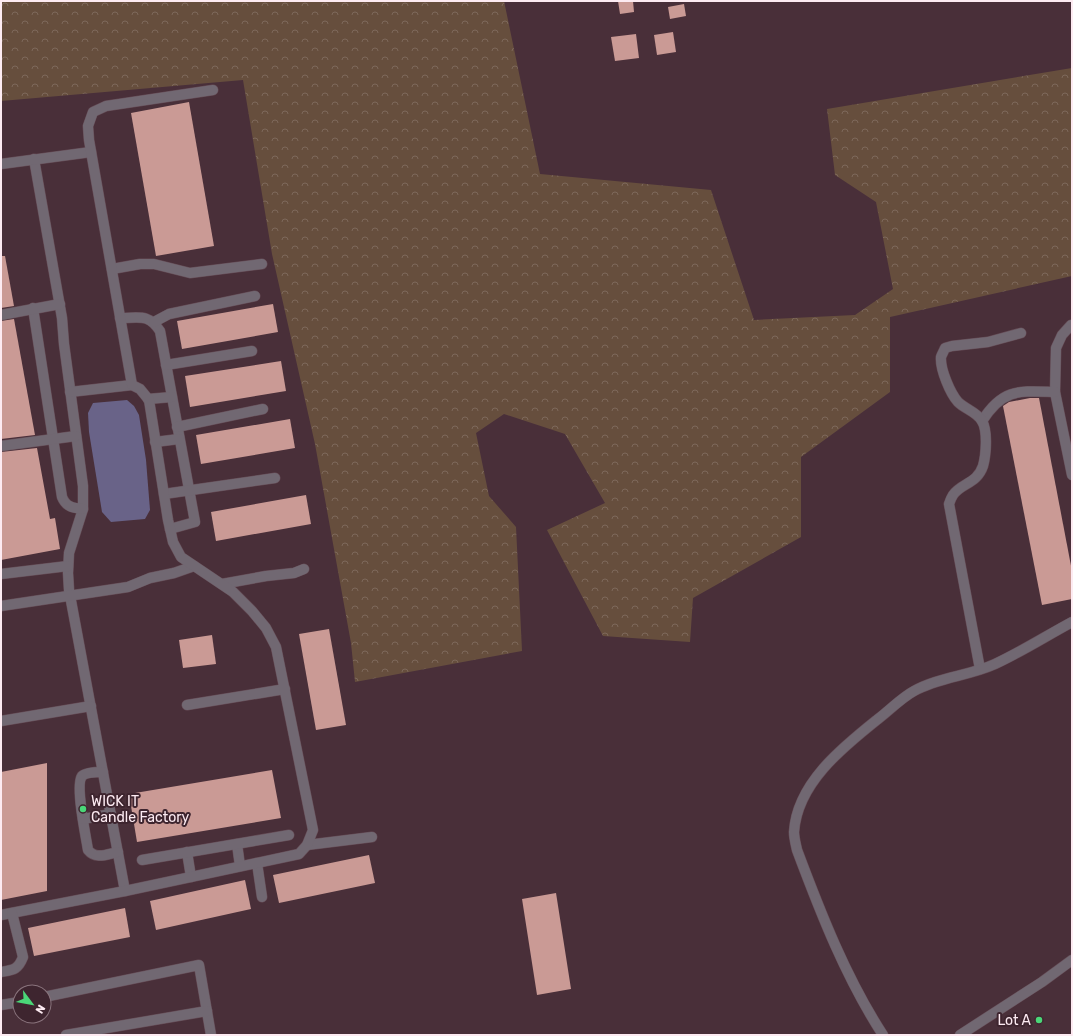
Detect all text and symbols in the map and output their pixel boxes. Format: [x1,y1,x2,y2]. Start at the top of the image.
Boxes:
place label: WICK IT Candle Factory [91,793,190,826]
marker: WICK IT Candle Factory [78,804,88,814]
north arrow [12,984,52,1024]
text: N [32,1002,48,1016]
place label: Lot A [997,1012,1032,1029]
marker: Lot A [1034,1015,1044,1025]

